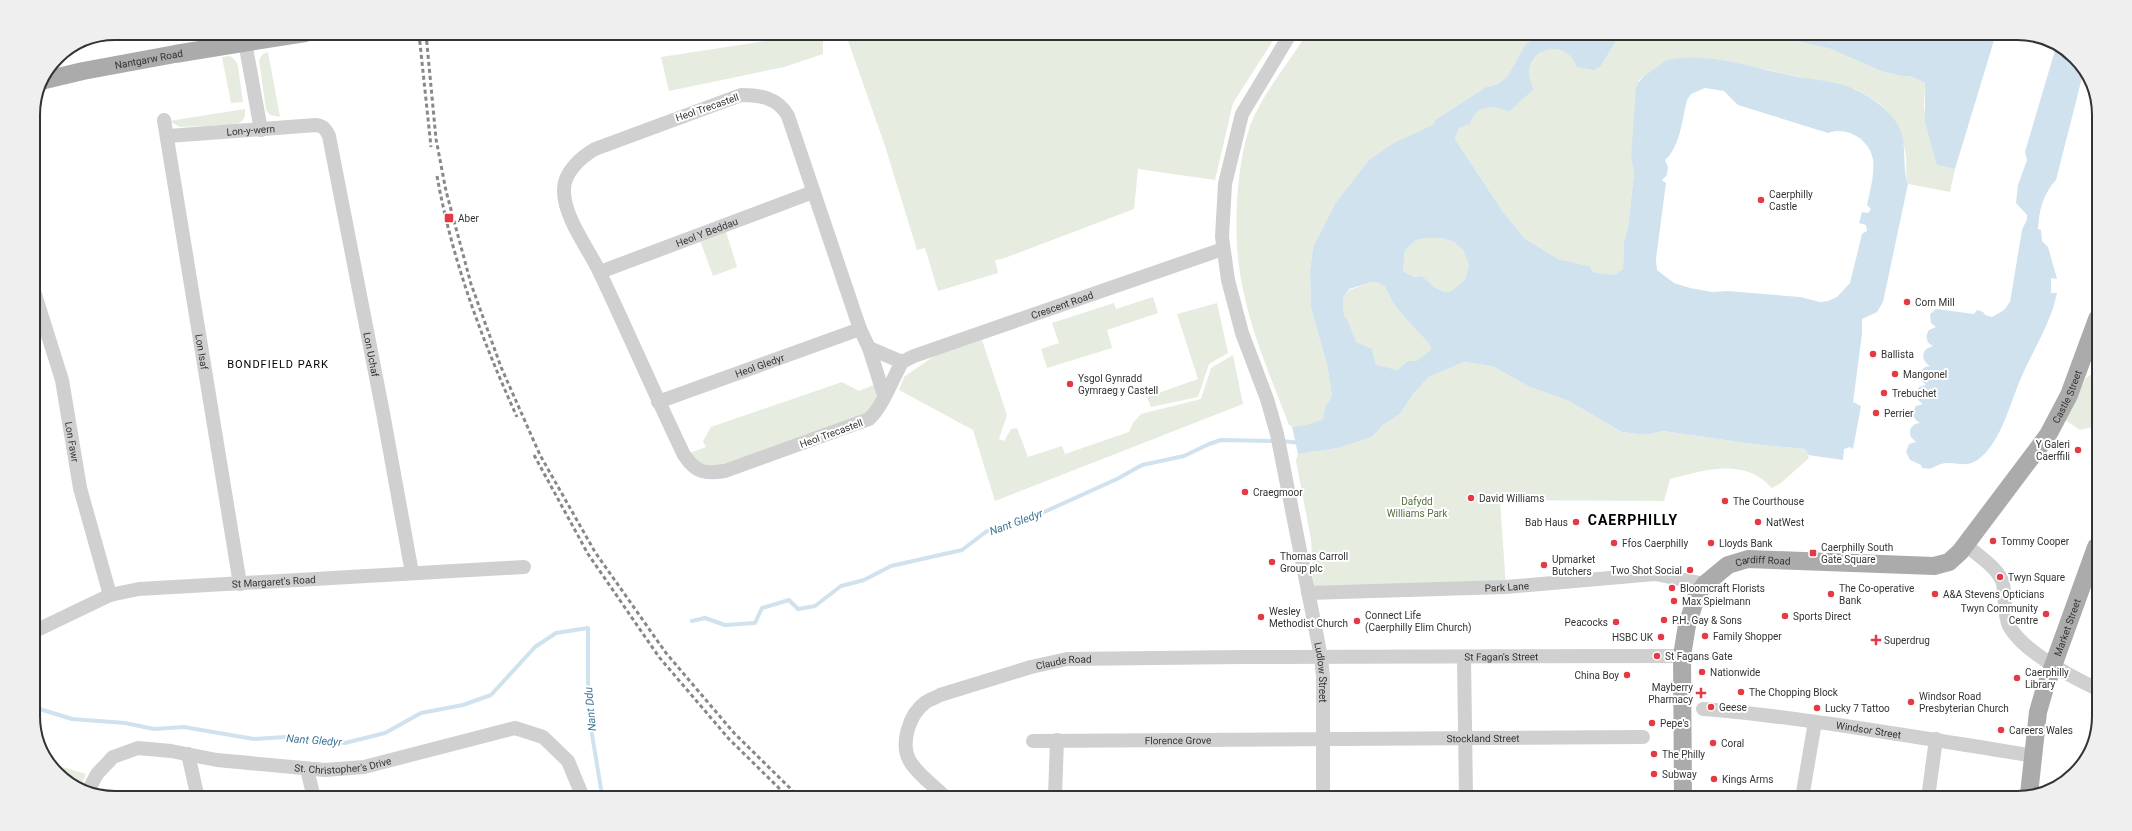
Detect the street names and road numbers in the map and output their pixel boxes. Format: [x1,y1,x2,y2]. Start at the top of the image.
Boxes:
street label: Nantgarw Road [114,48,184,71]
street label: Heol Trecastell [674,91,740,123]
street label: Lon-y-wern [226,123,275,138]
street label: Heol Y Beddau [674,216,739,249]
street label: Crescent Road [1030,289,1095,321]
street label: Lon Uchaf [361,331,381,378]
street label: Lon Isaf [193,333,210,371]
street label: Heol Gledyr [734,352,786,380]
street label: Castle Street [2050,369,2084,425]
street label: Heol Trecastell [798,417,864,450]
street label: Lon Fawr [63,421,81,463]
street label: Cardiff Road [1734,554,1791,569]
street label: St Margaret's Road [231,574,316,590]
street label: Park Lane [1485,580,1530,594]
street label: Market Street [2052,597,2083,658]
street label: Ludlow Street [1312,641,1328,703]
street label: St Fagan's Street [1464,651,1538,662]
street label: Claude Road [1035,654,1092,672]
street label: Windsor Street [1835,720,1902,741]
street label: Stockland Street [1446,733,1520,744]
street label: Florence Grove [1145,735,1211,746]
street label: St. Christopher's Drive [294,755,392,776]

